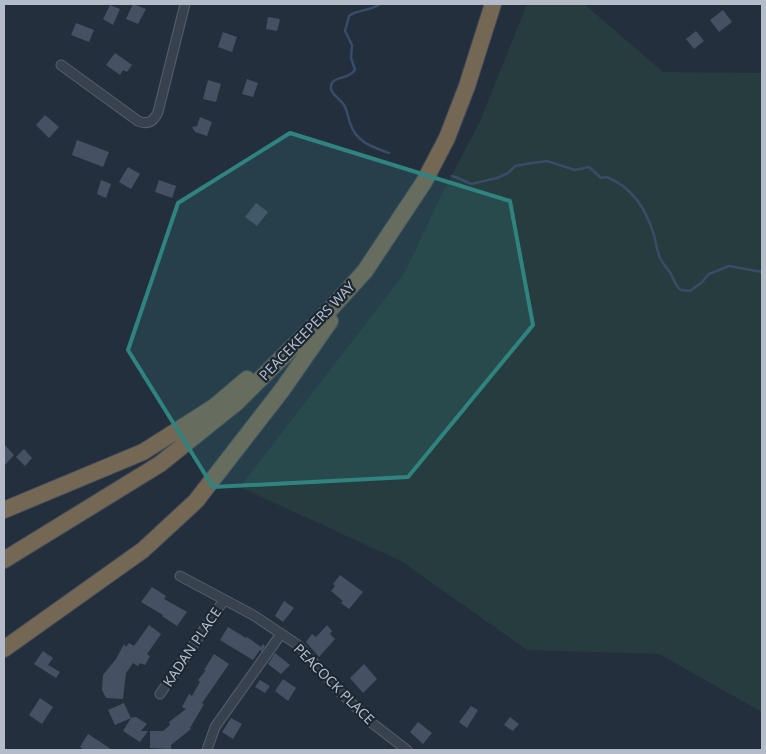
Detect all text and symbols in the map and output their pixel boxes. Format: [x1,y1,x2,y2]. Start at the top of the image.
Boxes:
street label: PEACEKEEPERS WAY [254,277,359,384]
street label: KADAN PLACE [158,603,225,690]
street label: PEACOCK PLACE [290,639,379,728]

